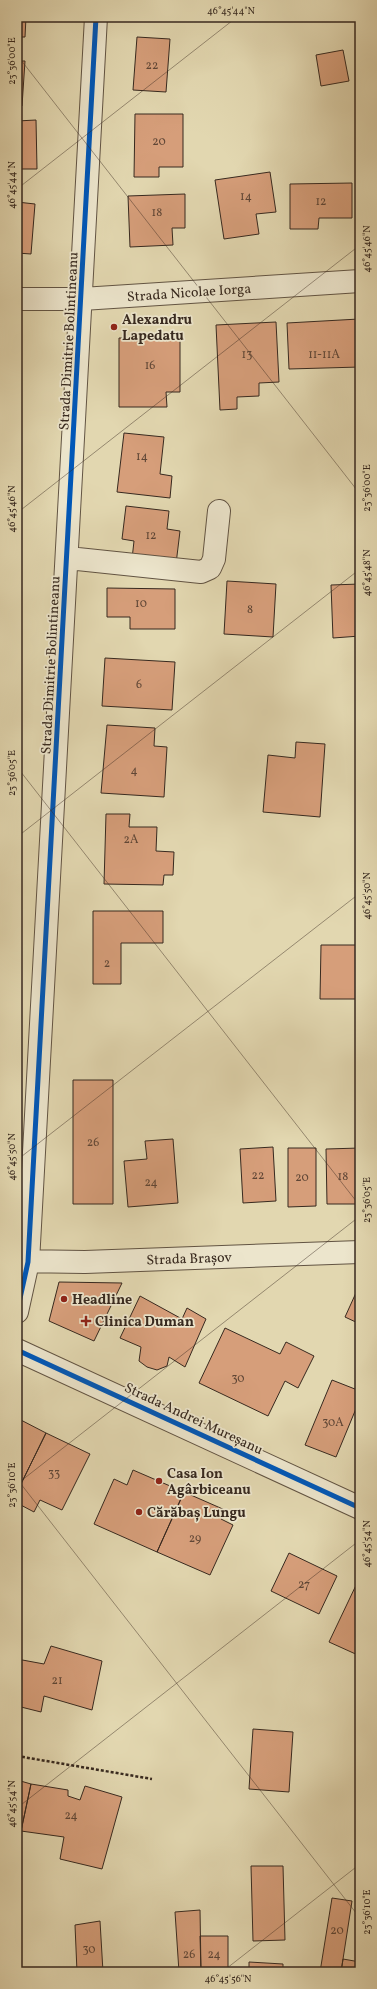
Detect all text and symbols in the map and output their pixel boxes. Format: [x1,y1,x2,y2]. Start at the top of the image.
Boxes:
text: 46°45'44"N [207,4,256,18]
text: 23°36'00"E [5,37,19,85]
house number: 22 [146,58,158,74]
house number: 20 [152,134,166,150]
text: 46°45'44"N [5,160,19,209]
house number: 14 [240,189,252,205]
house number: 12 [315,194,327,210]
house number: 18 [152,205,162,221]
text: 46°45'46"N [360,225,374,273]
street label: Strada Dimitrie Bolintineanu [55,251,84,431]
street label: Strada Nicolae Iorga [126,280,252,307]
place label: Alexandru Lapedatu [122,311,193,346]
marker: Alexandru Lapedatu [109,322,119,332]
house number: 13 [242,347,252,363]
house number: 11-11A [308,347,340,363]
house number: 16 [145,358,155,374]
house number: 14 [136,449,148,465]
text: 23°36'00"E [360,464,374,512]
text: 46°45'46"N [5,485,19,533]
house number: 12 [145,528,157,544]
text: 46°45'48"N [360,549,374,597]
street label: Strada Dimitrie Bolintineanu [37,575,66,755]
house number: 10 [135,596,147,612]
house number: 8 [247,602,253,618]
house number: 6 [136,677,142,693]
text: 23°36'05"E [5,750,19,796]
house number: 4 [130,763,138,779]
house number: 2A [124,832,139,848]
text: 46°45'50"N [360,872,374,920]
house number: 2 [104,956,110,972]
text: 46°45'50"N [5,1133,19,1181]
house number: 26 [87,1135,99,1151]
house number: 22 [252,1168,264,1184]
house number: 18 [338,1169,348,1185]
house number: 20 [295,1170,309,1186]
house number: 24 [144,1175,158,1191]
text: 23°36'05"E [360,1177,374,1223]
street label: Strada Brașov [146,1248,233,1270]
place label: Headline [72,1291,132,1310]
marker: Headline [59,1294,69,1304]
place label: Clinica Duman [95,1313,194,1332]
marker: Clinica Duman [80,1315,92,1327]
house number: 30 [231,1371,245,1387]
street label: Strada Andrei Mureșanu [121,1379,266,1460]
house number: 30A [322,1415,344,1431]
text: 23°36'10"E [5,1462,19,1508]
place label: Casa Ion Agârbiceanu [167,1465,251,1500]
house number: 33 [48,1466,60,1482]
marker: Casa Ion Agârbiceanu [154,1476,164,1486]
place label: Cărăbaș Lungu [147,1504,246,1523]
marker: Cărăbaș Lungu [134,1507,144,1517]
text: 46°45'54"N [360,1520,374,1568]
house number: 29 [189,1531,201,1547]
house number: 27 [298,1577,310,1593]
house number: 21 [51,1673,63,1689]
text: 46°45'54"N [5,1780,19,1828]
house number: 24 [64,1808,78,1824]
text: 23°36'10"E [360,1889,374,1935]
house number: 20 [330,1923,344,1939]
house number: 30 [82,1942,96,1958]
house number: 26 [183,1947,195,1963]
house number: 24 [207,1947,221,1963]
text: 46°45'56"N [204,1972,252,1986]

